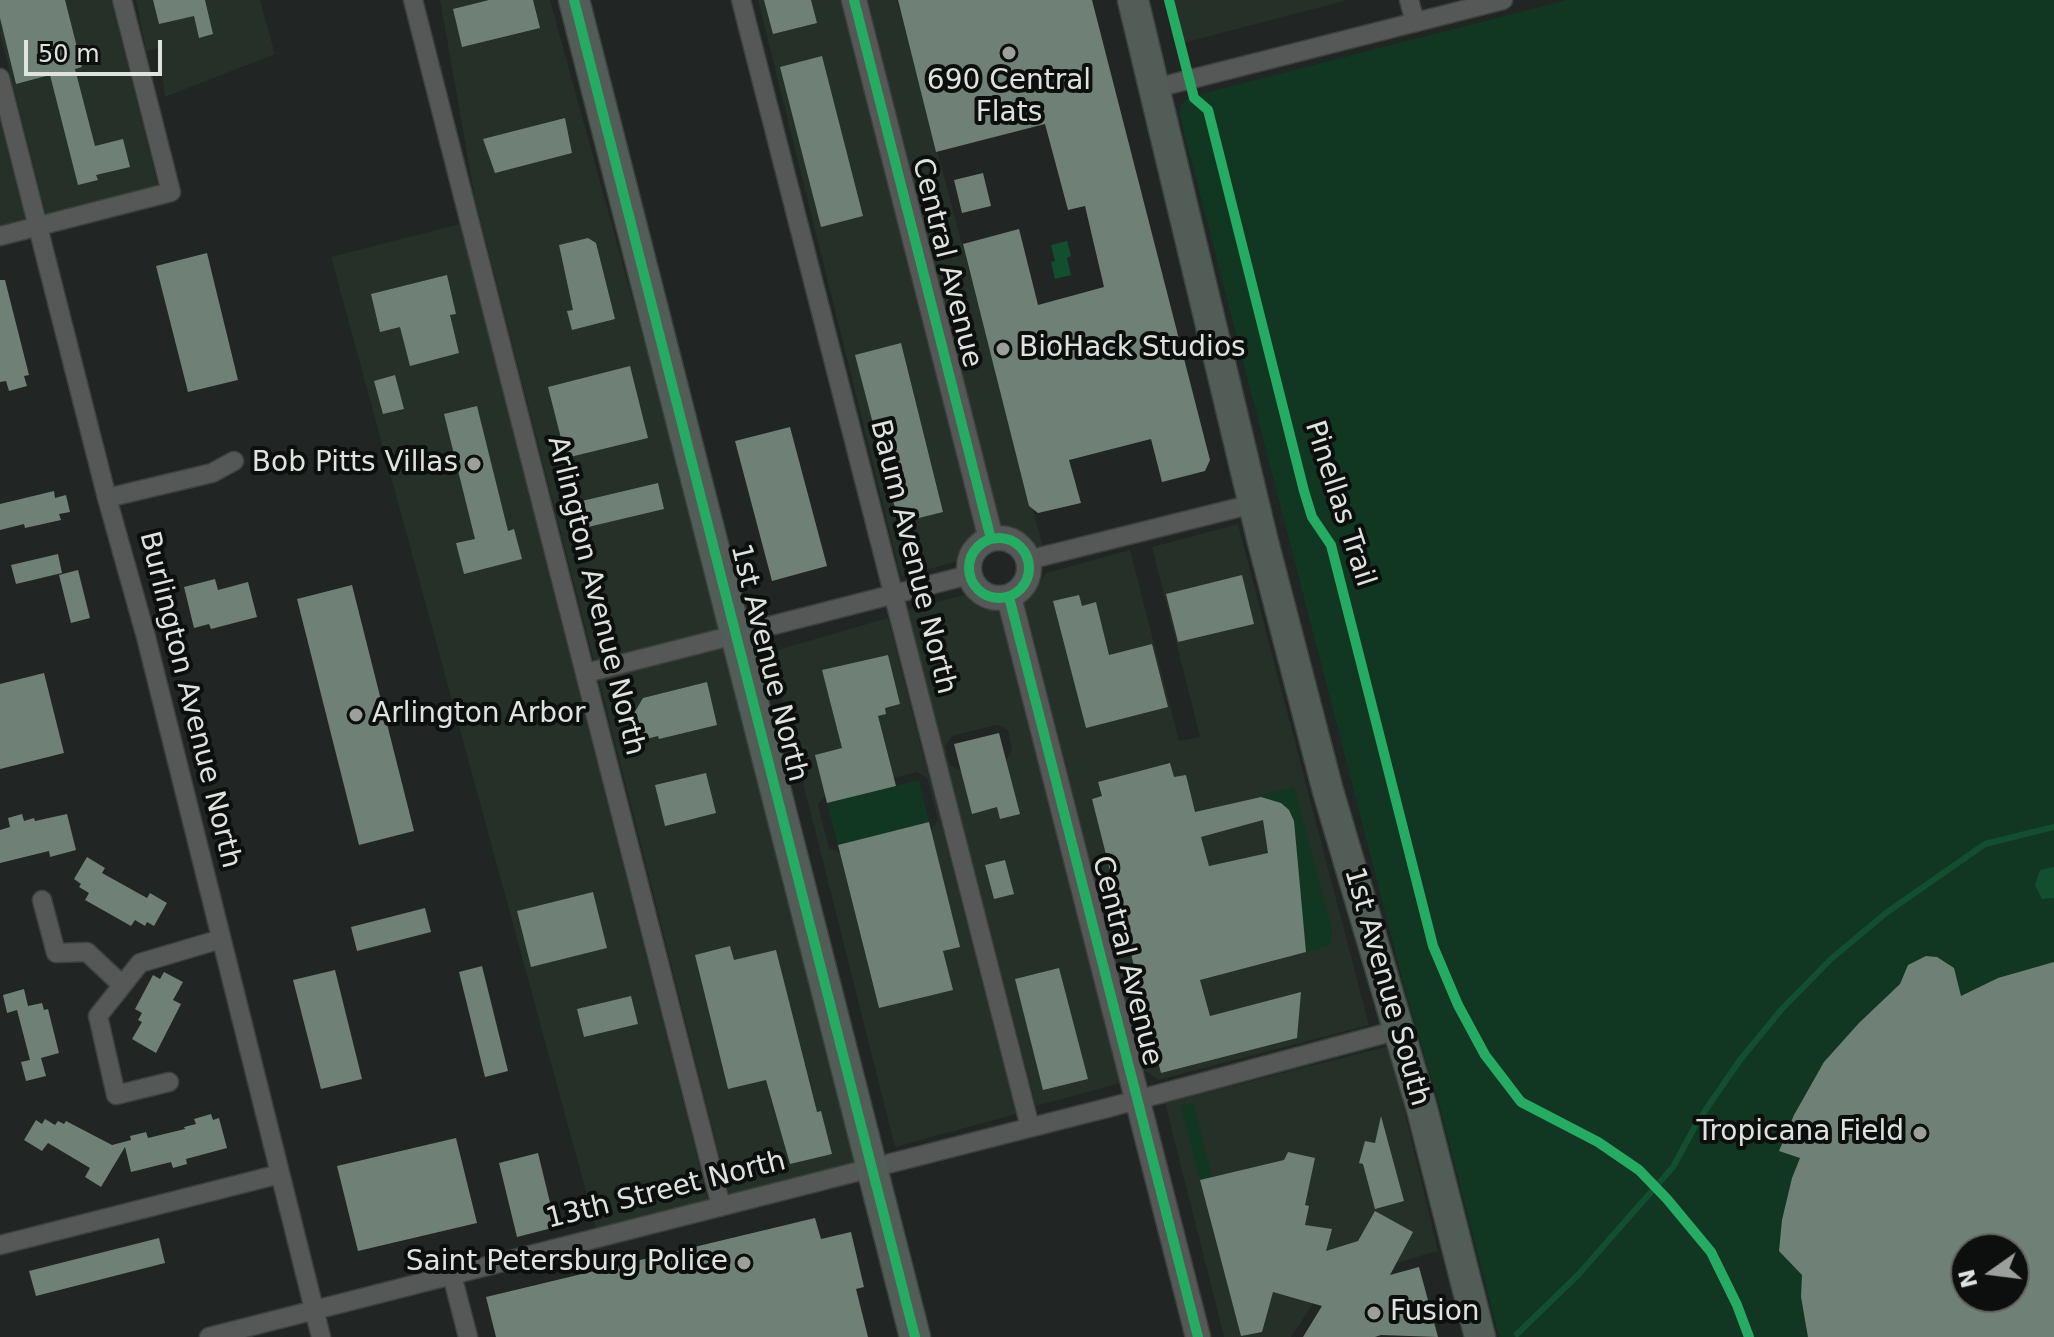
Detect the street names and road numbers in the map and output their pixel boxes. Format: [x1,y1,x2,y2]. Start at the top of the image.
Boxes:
street label: Central Avenue [904,155,988,371]
street label: Baum Avenue North [862,416,962,698]
street label: Pinellas Trail [1296,417,1382,591]
street label: Arlington Avenue North [539,433,651,759]
street label: Burlington Avenue North [131,528,247,872]
street label: 1st Avenue North [722,541,814,785]
street label: Central Avenue [1084,853,1168,1069]
street label: 1st Avenue South [1336,864,1436,1110]
street label: 13th Street North [543,1145,789,1237]

